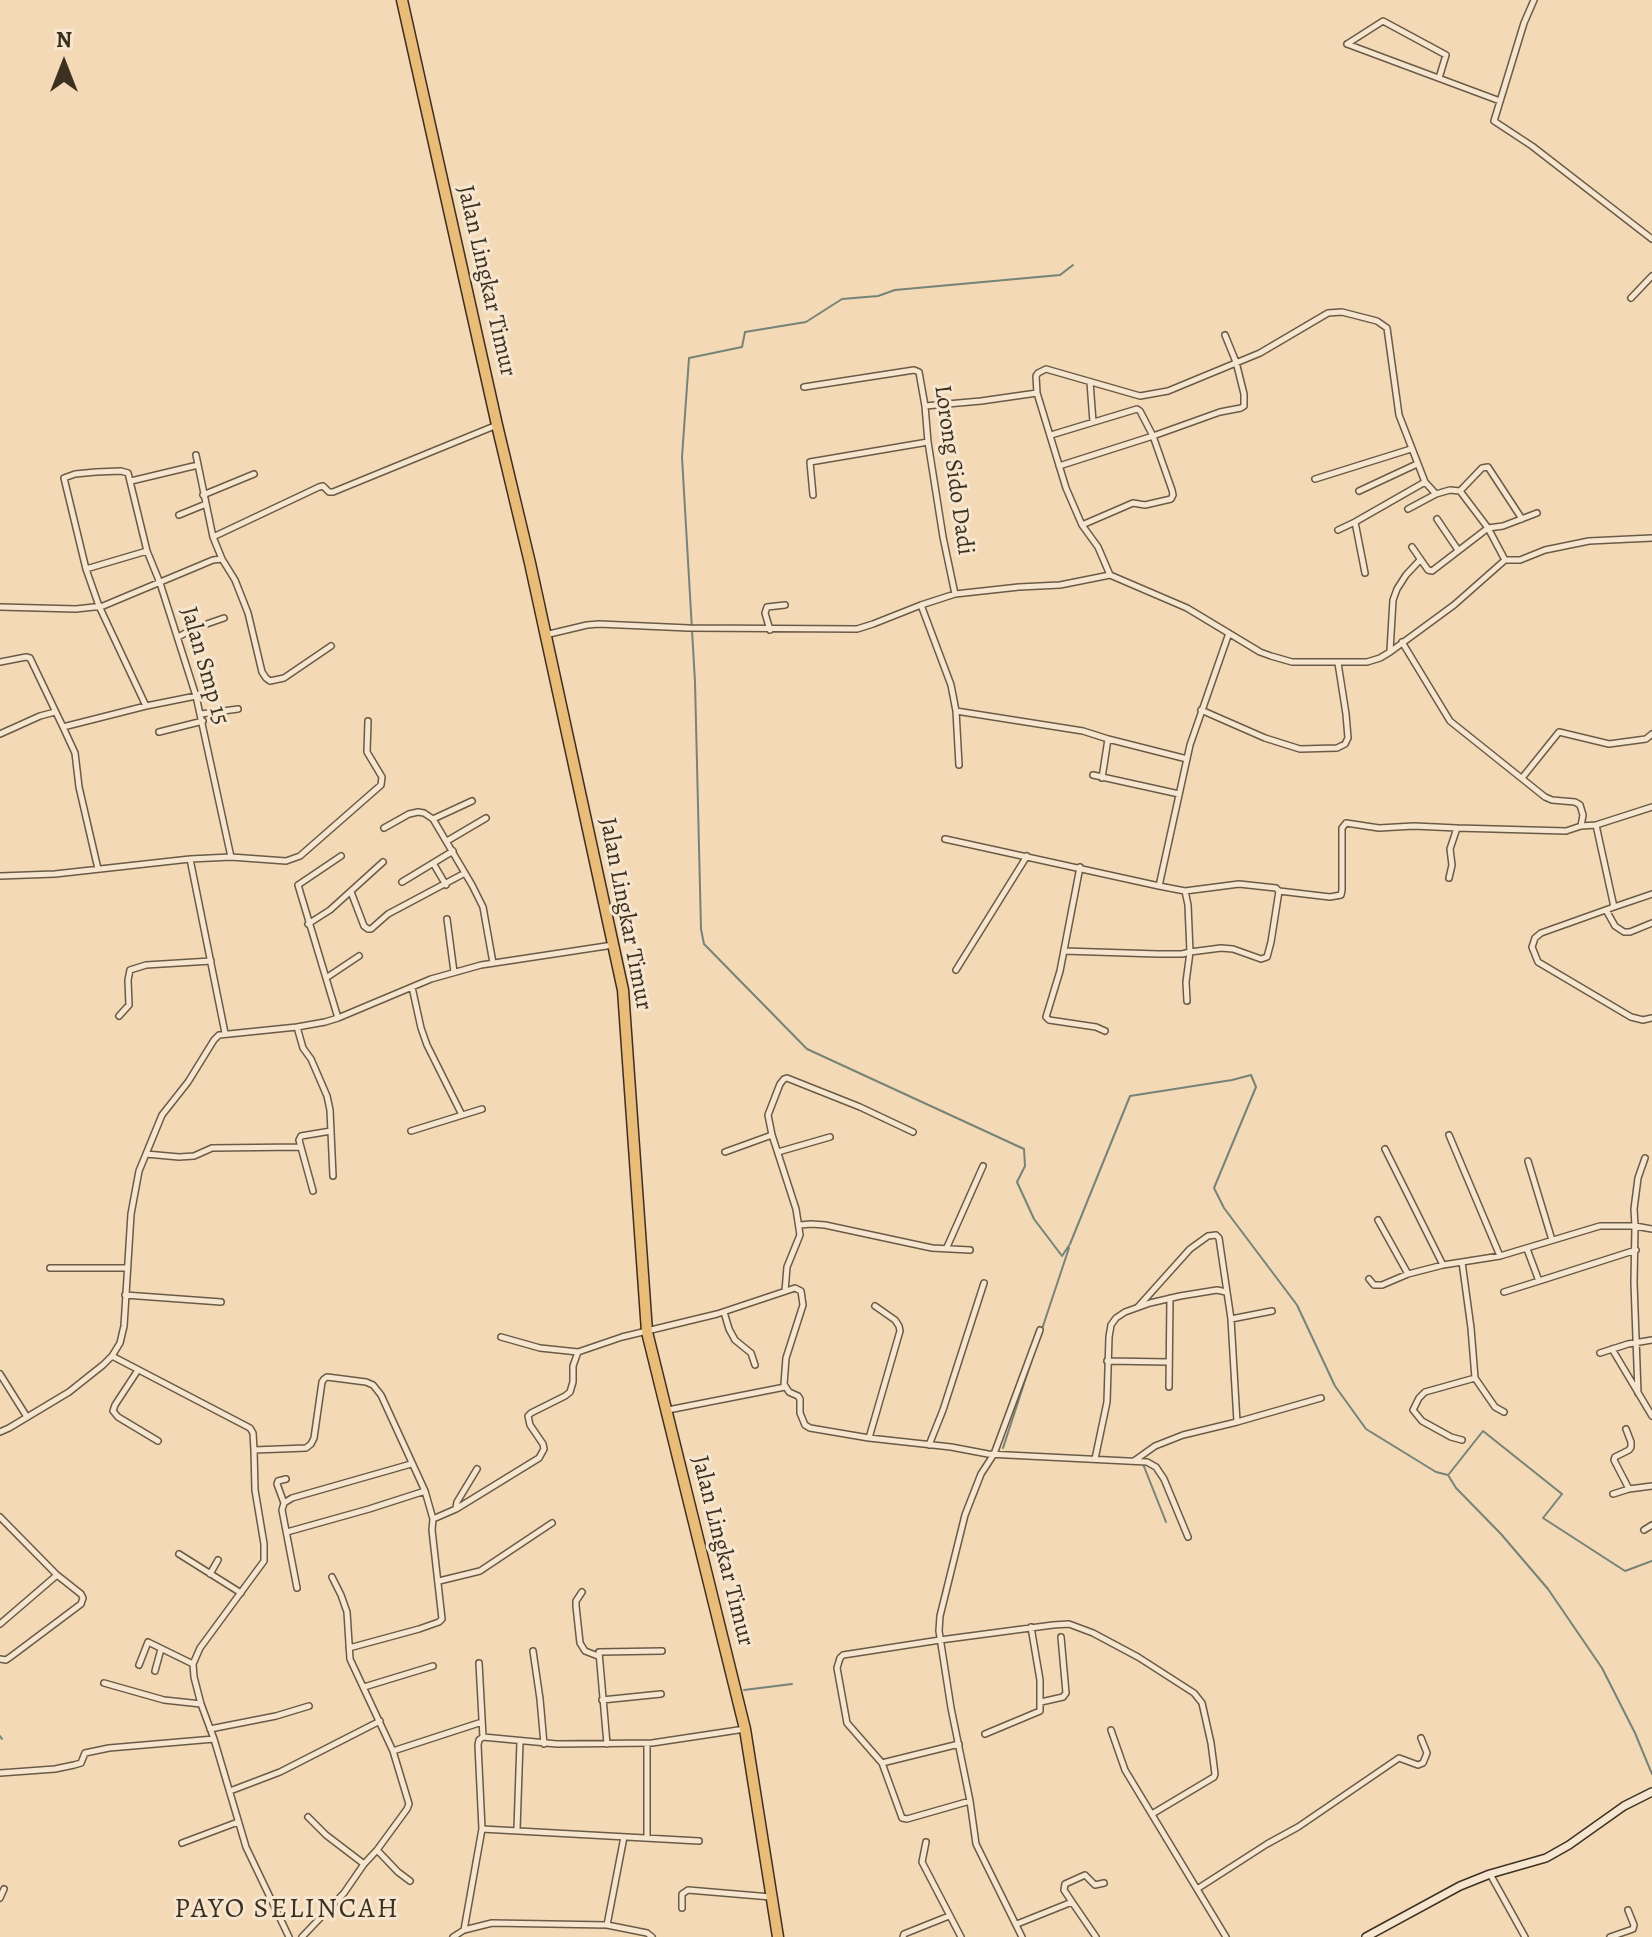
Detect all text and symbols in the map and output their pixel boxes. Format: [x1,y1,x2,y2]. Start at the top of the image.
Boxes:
north arrow [24,24,104,104]
text: N [56,25,72,55]
street label: Jalan Lingkar Timur [450,183,522,379]
street label: Lorong Sido Dadi [927,383,979,557]
street label: Jalan Smp 15 [173,604,235,728]
street label: Jalan Lingkar Timur [592,815,658,1013]
street label: Jalan Lingkar Timur [684,1453,760,1649]
district label: PAYO SELINCAH [174,1893,400,1927]

